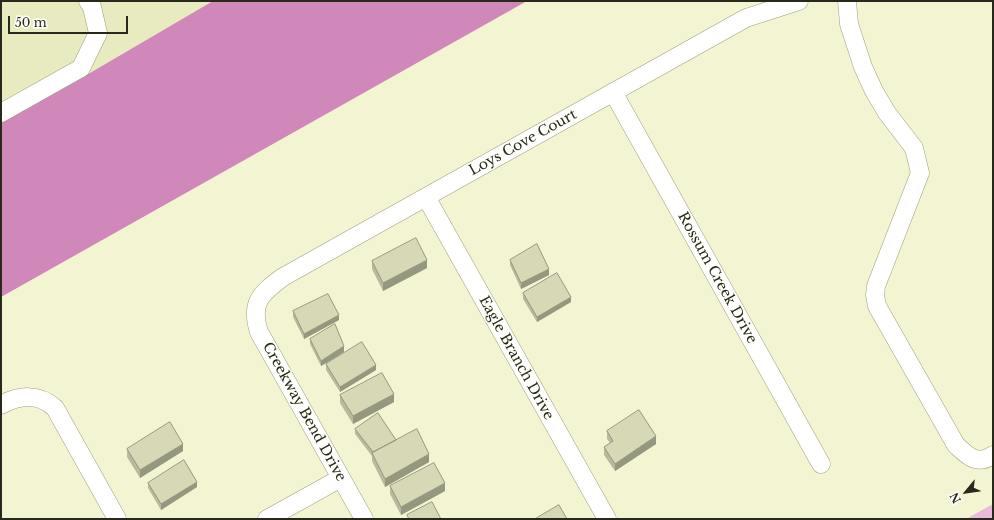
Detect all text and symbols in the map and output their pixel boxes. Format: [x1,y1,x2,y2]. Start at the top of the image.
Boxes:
scale bar [10,8,130,34]
text: 50 m [15,15,47,30]
street label: Loys Cove Court [466,106,580,180]
street label: Rossum Creek Drive [674,209,760,347]
street label: Eagle Branch Drive [475,293,557,423]
street label: Creekway Bend Drive [259,339,349,485]
north arrow [946,472,986,512]
text: N [947,490,964,506]

